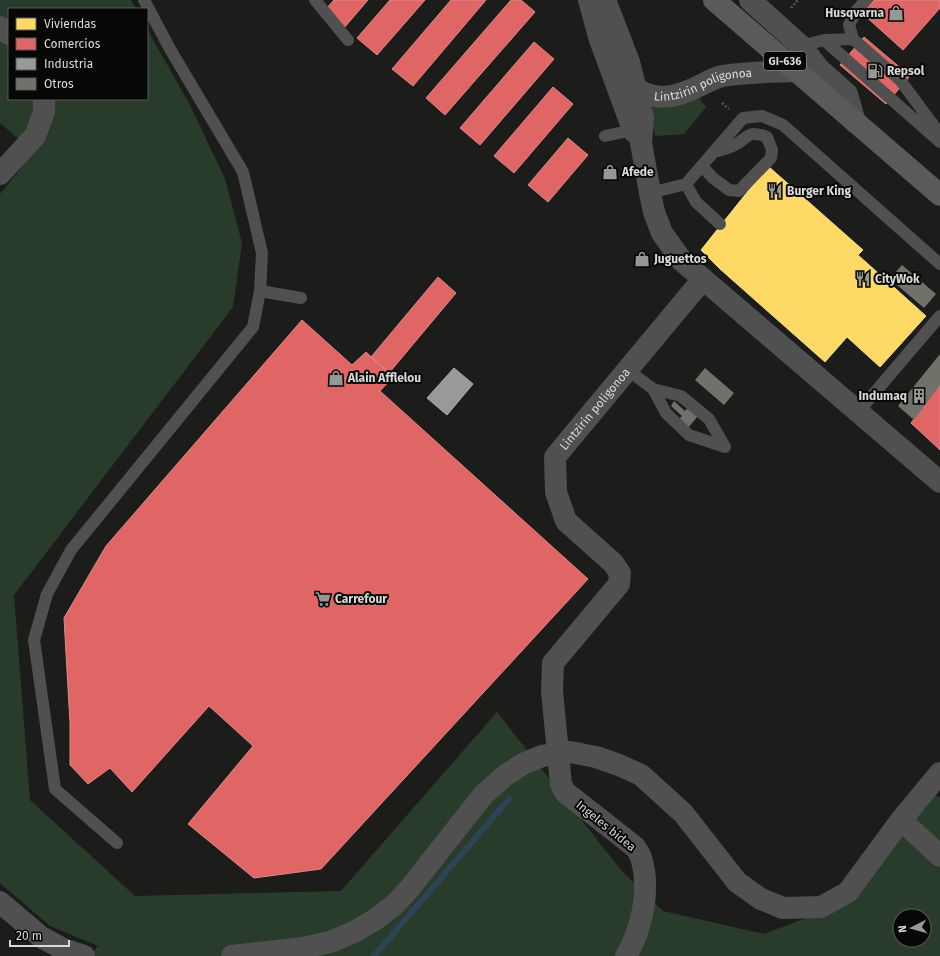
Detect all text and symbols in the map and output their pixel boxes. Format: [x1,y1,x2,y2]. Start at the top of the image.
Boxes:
shop icon: Husqvarna [887,4,905,22]
place label: Husqvarna [825,6,884,20]
legend [8,8,148,100]
text: Viviendas [44,17,97,31]
text: Comercios [44,37,101,51]
road number: GI-636 [764,52,806,70]
text: Industria [44,57,93,71]
fuel station icon: Repsol [866,62,884,80]
place label: Repsol [887,64,925,78]
street label: Lintzirin poligonoa [653,66,752,104]
text: Otros [44,77,74,91]
shop icon: Afede [601,163,619,181]
place label: Afede [621,165,654,179]
restaurant icon: Burger King [766,182,784,200]
place label: Burger King [787,184,851,198]
shop icon: Juguettos [633,250,651,268]
place label: Juguettos [653,252,707,266]
restaurant icon: CityWok [854,270,872,288]
place label: CityWok [875,272,920,286]
street label: Lintzirin poligonoa [557,365,633,453]
shop icon: Alain Afflelou [327,369,345,387]
place label: Alain Afflelou [347,371,421,385]
building icon: Indumaq [910,387,928,405]
place label: Indumaq [859,389,907,403]
supermarket icon: Carrefour [314,590,332,608]
place label: Carrefour [335,592,387,606]
street label: Ingeles bidea [573,798,639,854]
north arrow [892,908,932,948]
scale bar [10,922,69,948]
text: N [896,925,909,933]
text: 20 m [16,929,42,943]

